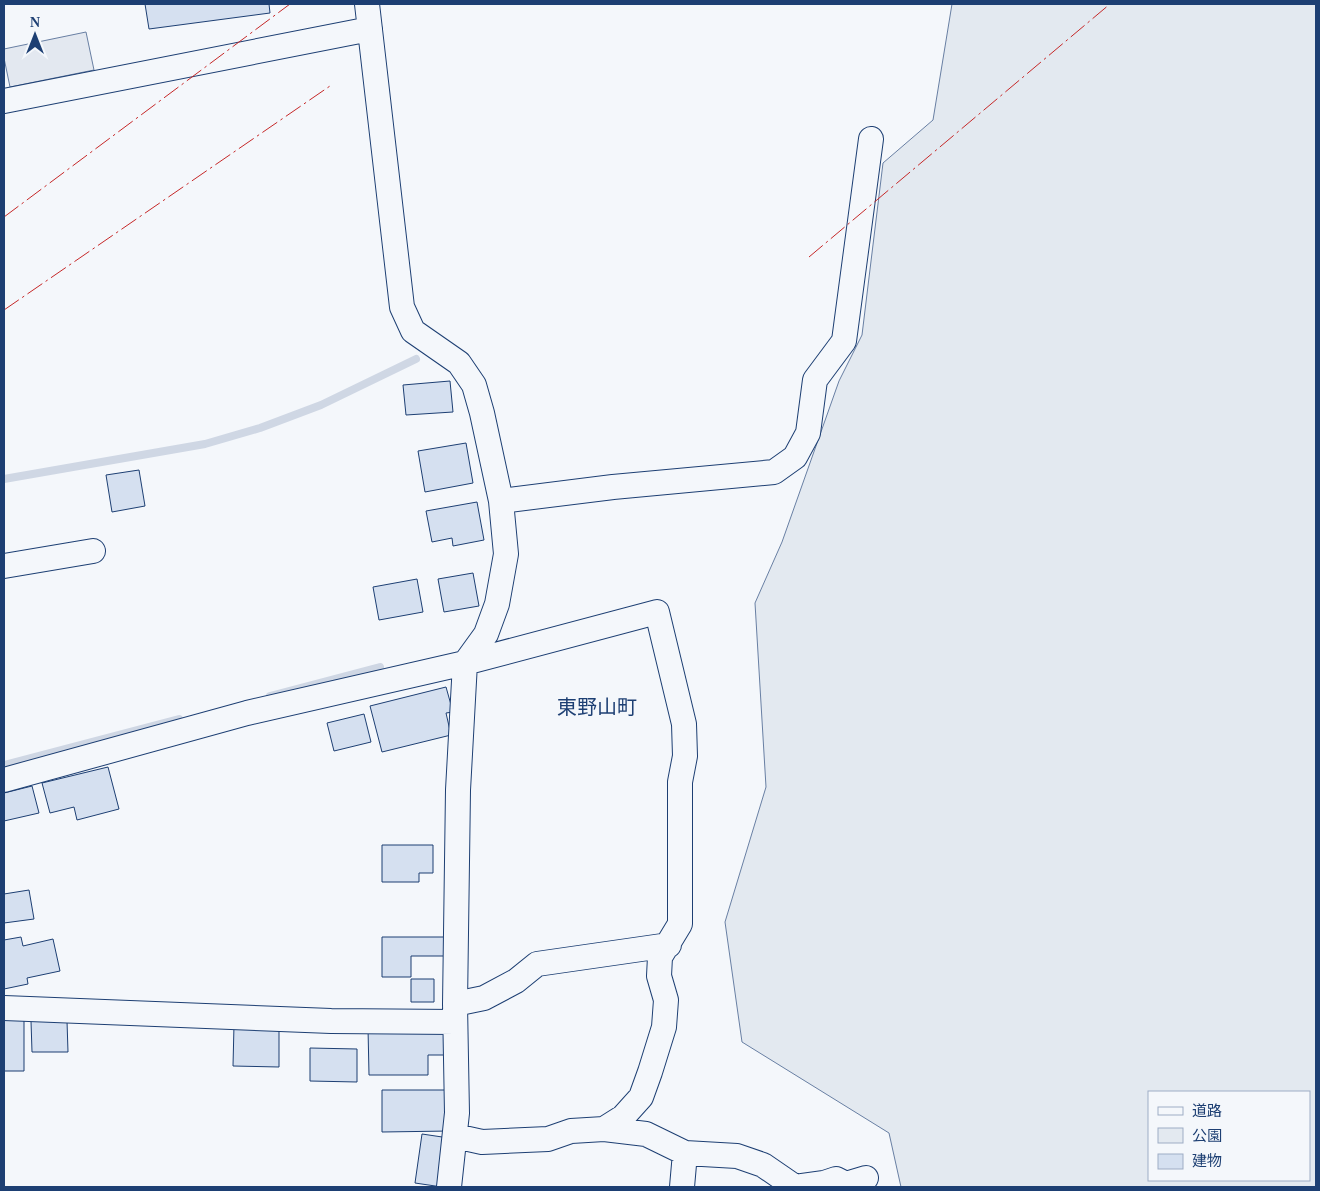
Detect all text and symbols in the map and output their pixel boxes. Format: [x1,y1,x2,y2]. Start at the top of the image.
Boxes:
north arrow [10,10,60,60]
text: N [30,15,40,30]
district label: 東野山町 [557,696,637,718]
legend [1148,1091,1310,1181]
text: 道路 [1192,1103,1222,1119]
text: 公園 [1192,1128,1222,1144]
text: 建物 [1192,1153,1222,1169]

